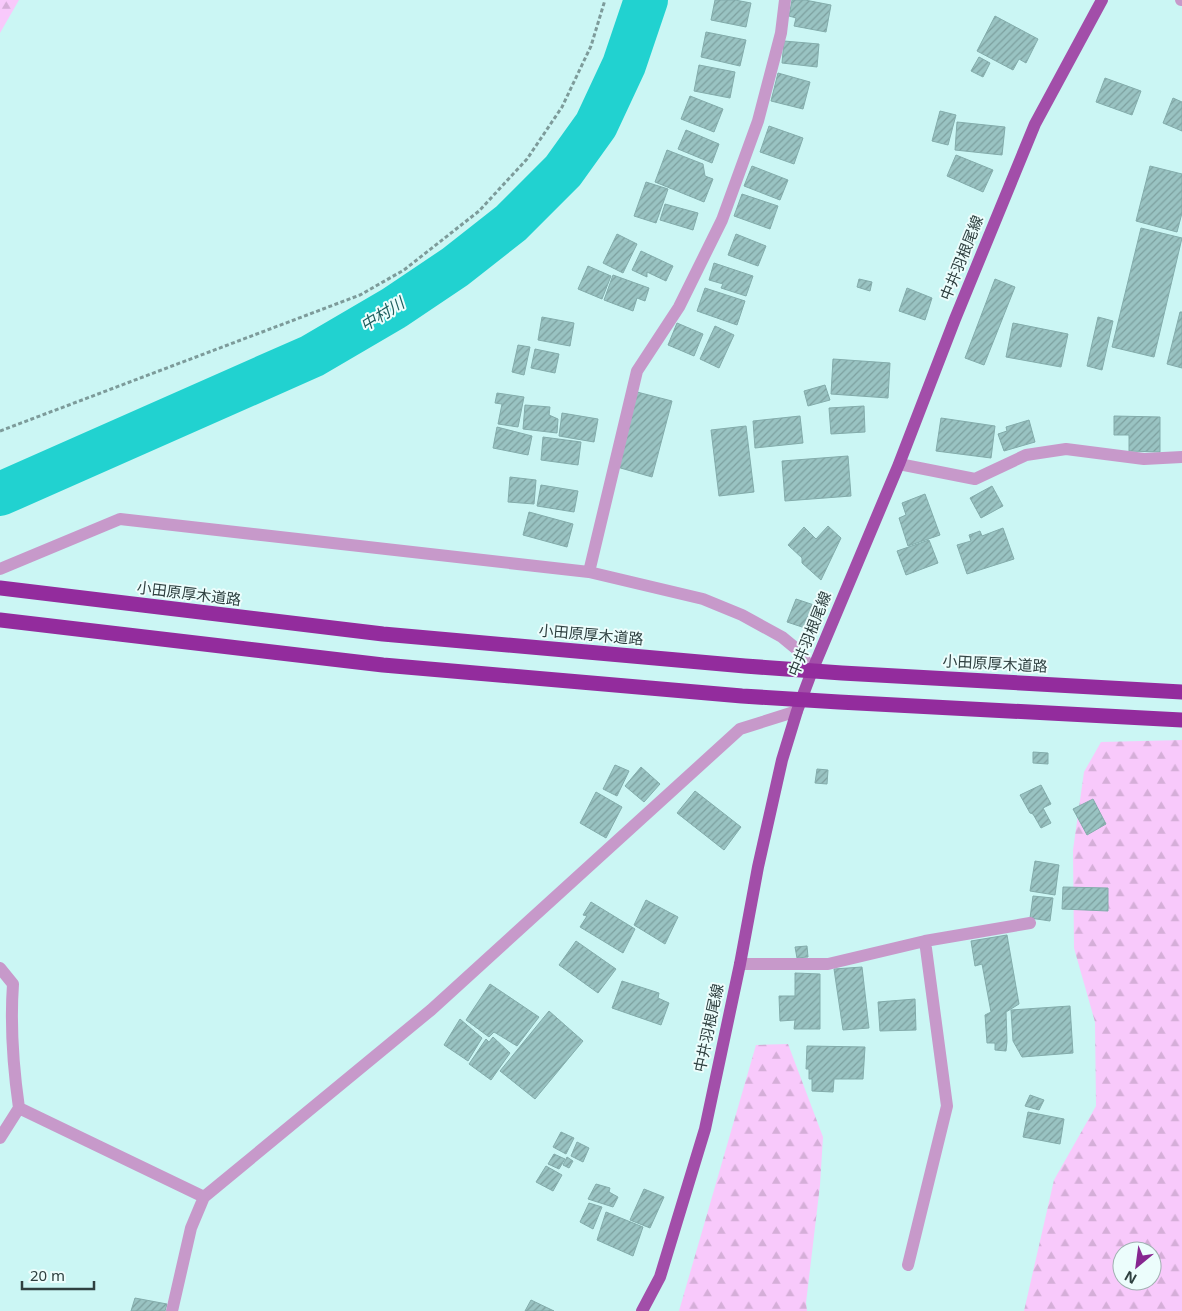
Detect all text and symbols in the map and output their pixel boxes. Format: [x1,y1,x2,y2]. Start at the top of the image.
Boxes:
street label: 中井羽根尾線 [935,212,987,303]
water label: 中村川 [356,291,410,336]
street label: 小田原厚木道路 [136,577,242,609]
street label: 中井羽根尾線 [783,588,835,679]
street label: 小田原厚木道路 [538,619,644,649]
street label: 小田原厚木道路 [942,650,1048,676]
street label: 中井羽根尾線 [689,982,727,1074]
north arrow [1112,1241,1162,1291]
scale bar [22,1258,95,1290]
text: 20 m [30,1265,65,1285]
text: N [1121,1267,1140,1289]

